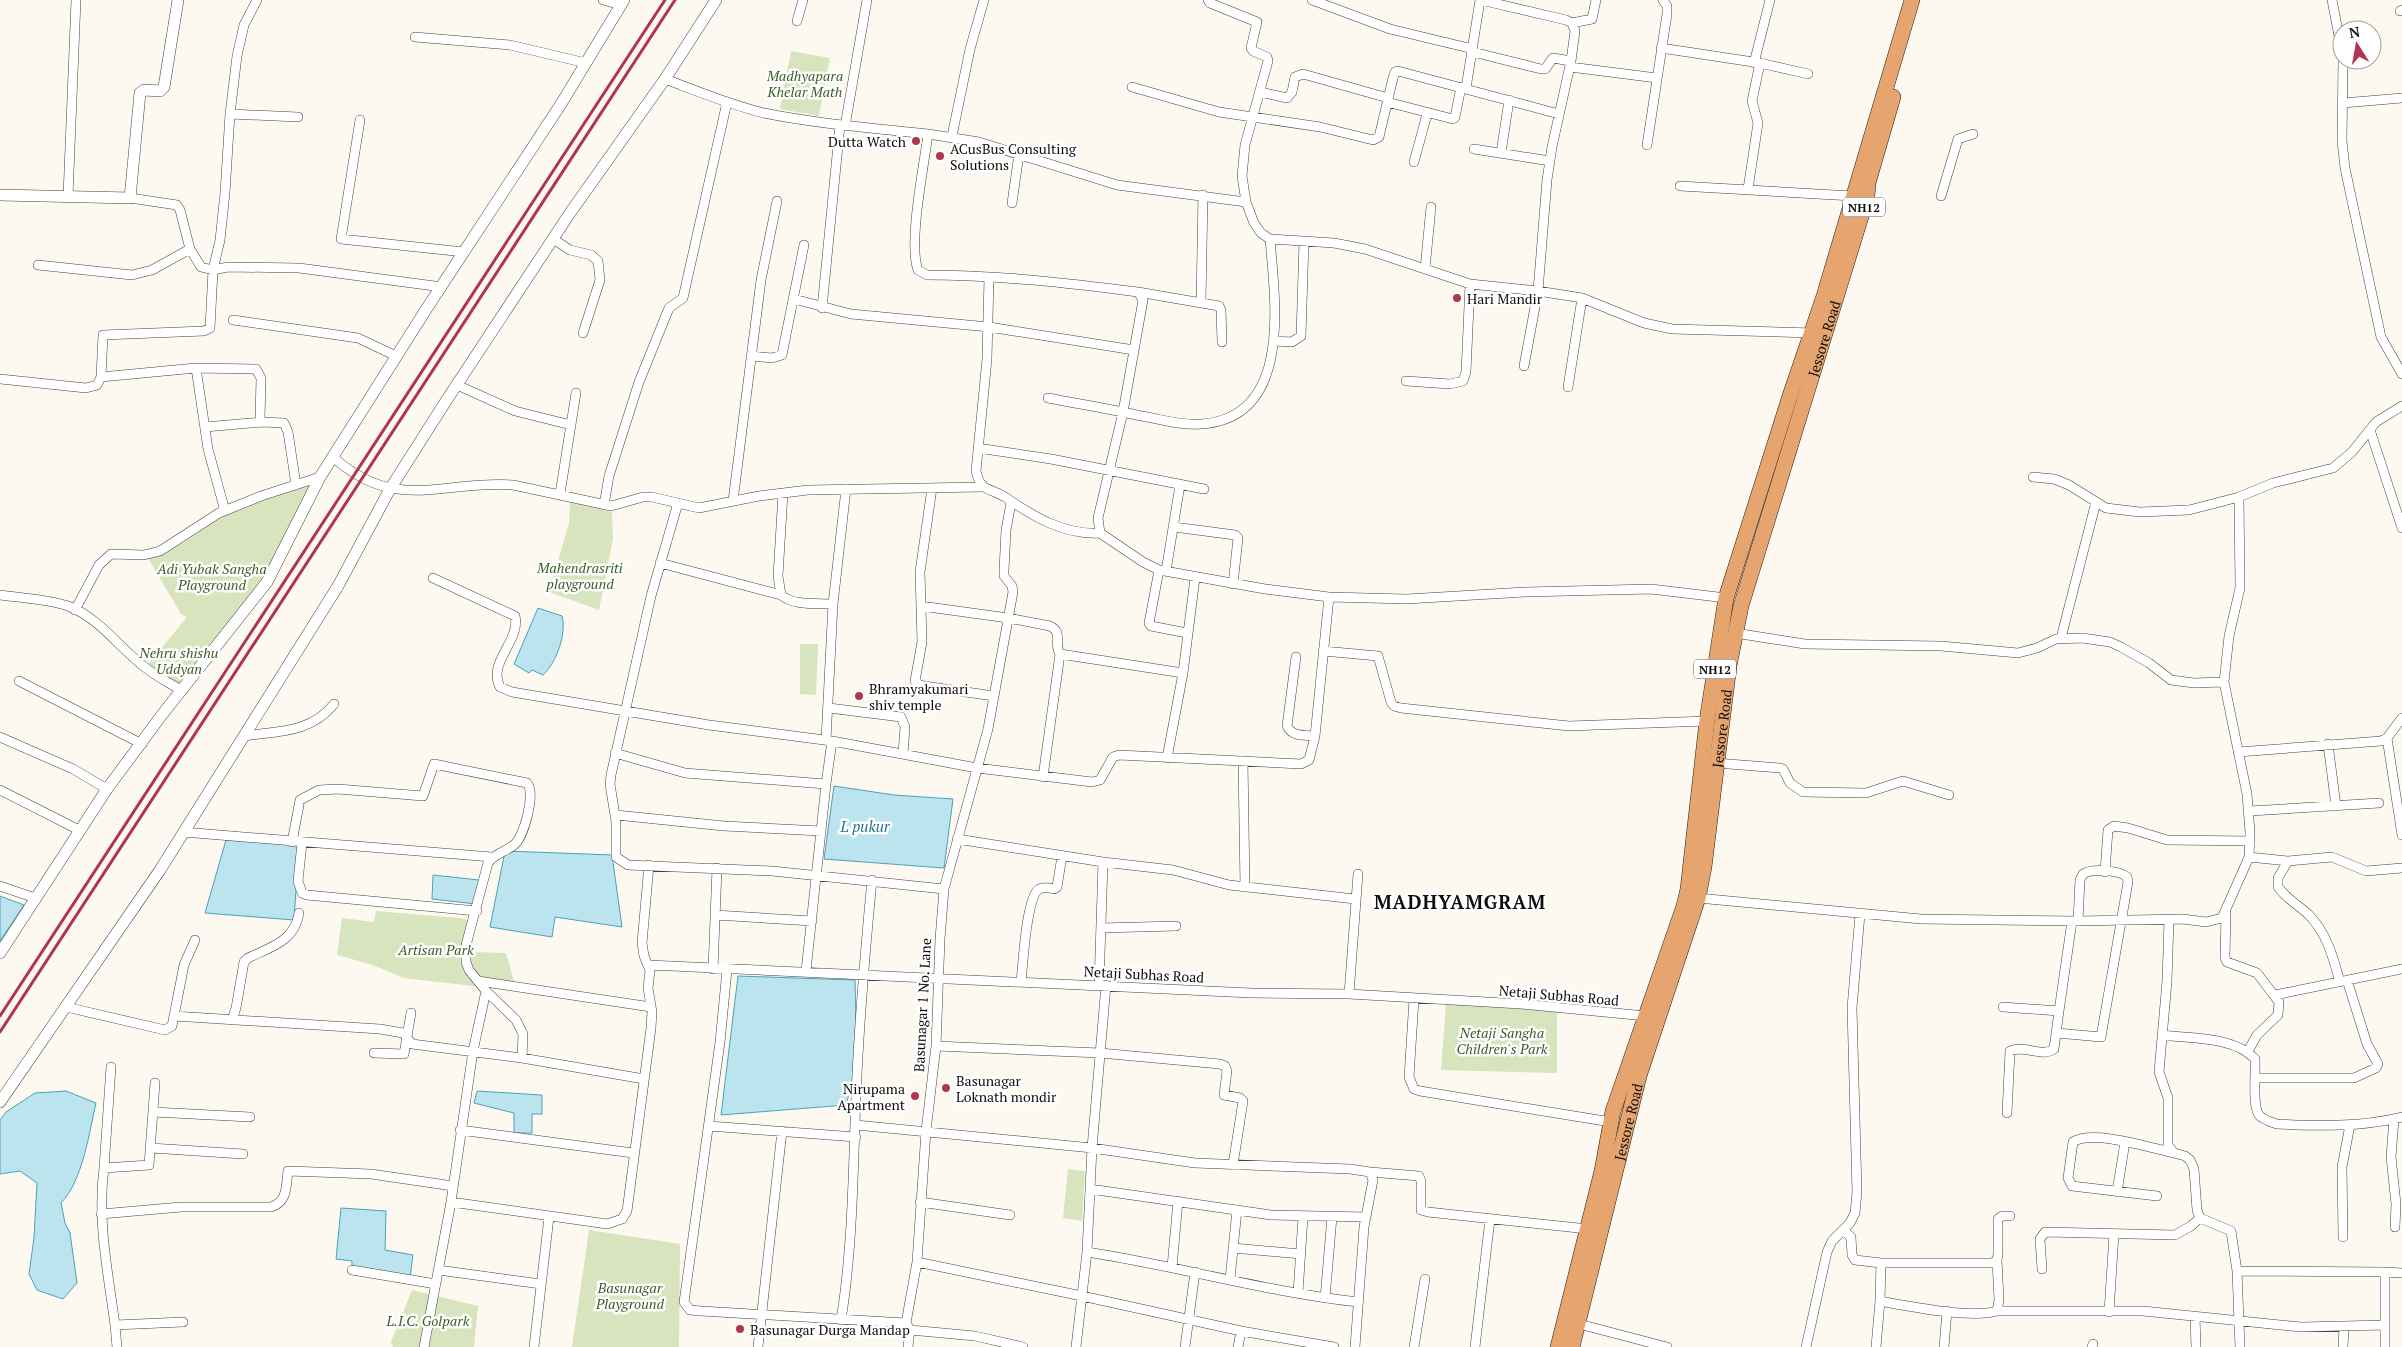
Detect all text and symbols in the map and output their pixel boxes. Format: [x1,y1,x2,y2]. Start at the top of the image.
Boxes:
north arrow [2332,20,2382,70]
text: N [2347,21,2362,42]
park label: Madhyapara Khelar Math [766,66,843,101]
place label: Dutta Watch [828,132,906,151]
marker: Dutta Watch [910,135,922,147]
place label: ACusBus Consulting Solutions [950,139,1077,174]
marker: ACusBus Consulting Solutions [934,150,946,162]
road number: NH12 [1843,198,1885,216]
place label: Hari Mandir [1467,289,1543,308]
marker: Hari Mandir [1451,292,1463,304]
street label: Jessore Road [1803,298,1844,379]
park label: Mahendrasriti playground [536,558,623,593]
park label: Adi Yubak Sangha Playground [156,559,267,594]
park label: Nehru shishu Uddyan [139,643,218,678]
road number: NH12 [1694,660,1736,679]
place label: Bhramyakumari shiv temple [869,679,969,714]
street label: Jessore Road [1707,688,1736,769]
marker: Bhramyakumari shiv temple [853,690,865,702]
water label: L pukur [839,816,891,836]
district label: MADHYAMGRAM [1374,889,1546,914]
street label: Basunagar 1 No. Lane [909,938,935,1072]
park label: Artisan Park [397,940,474,959]
street label: Netaji Subhas Road [1083,961,1205,987]
street label: Netaji Subhas Road [1498,980,1620,1010]
park label: Netaji Sangha Children's Park [1456,1023,1548,1058]
place label: Basunagar Loknath mondir [956,1071,1057,1106]
place label: Nirupama Apartment [837,1079,906,1114]
street label: Jessore Road [1609,1081,1646,1162]
marker: Basunagar Loknath mondir [940,1082,952,1094]
marker: Nirupama Apartment [909,1090,921,1102]
park label: Basunagar Playground [595,1278,664,1313]
park label: L.I.C. Golpark [386,1311,470,1330]
place label: Basunagar Durga Mandap [750,1320,910,1339]
marker: Basunagar Durga Mandap [734,1323,746,1335]

